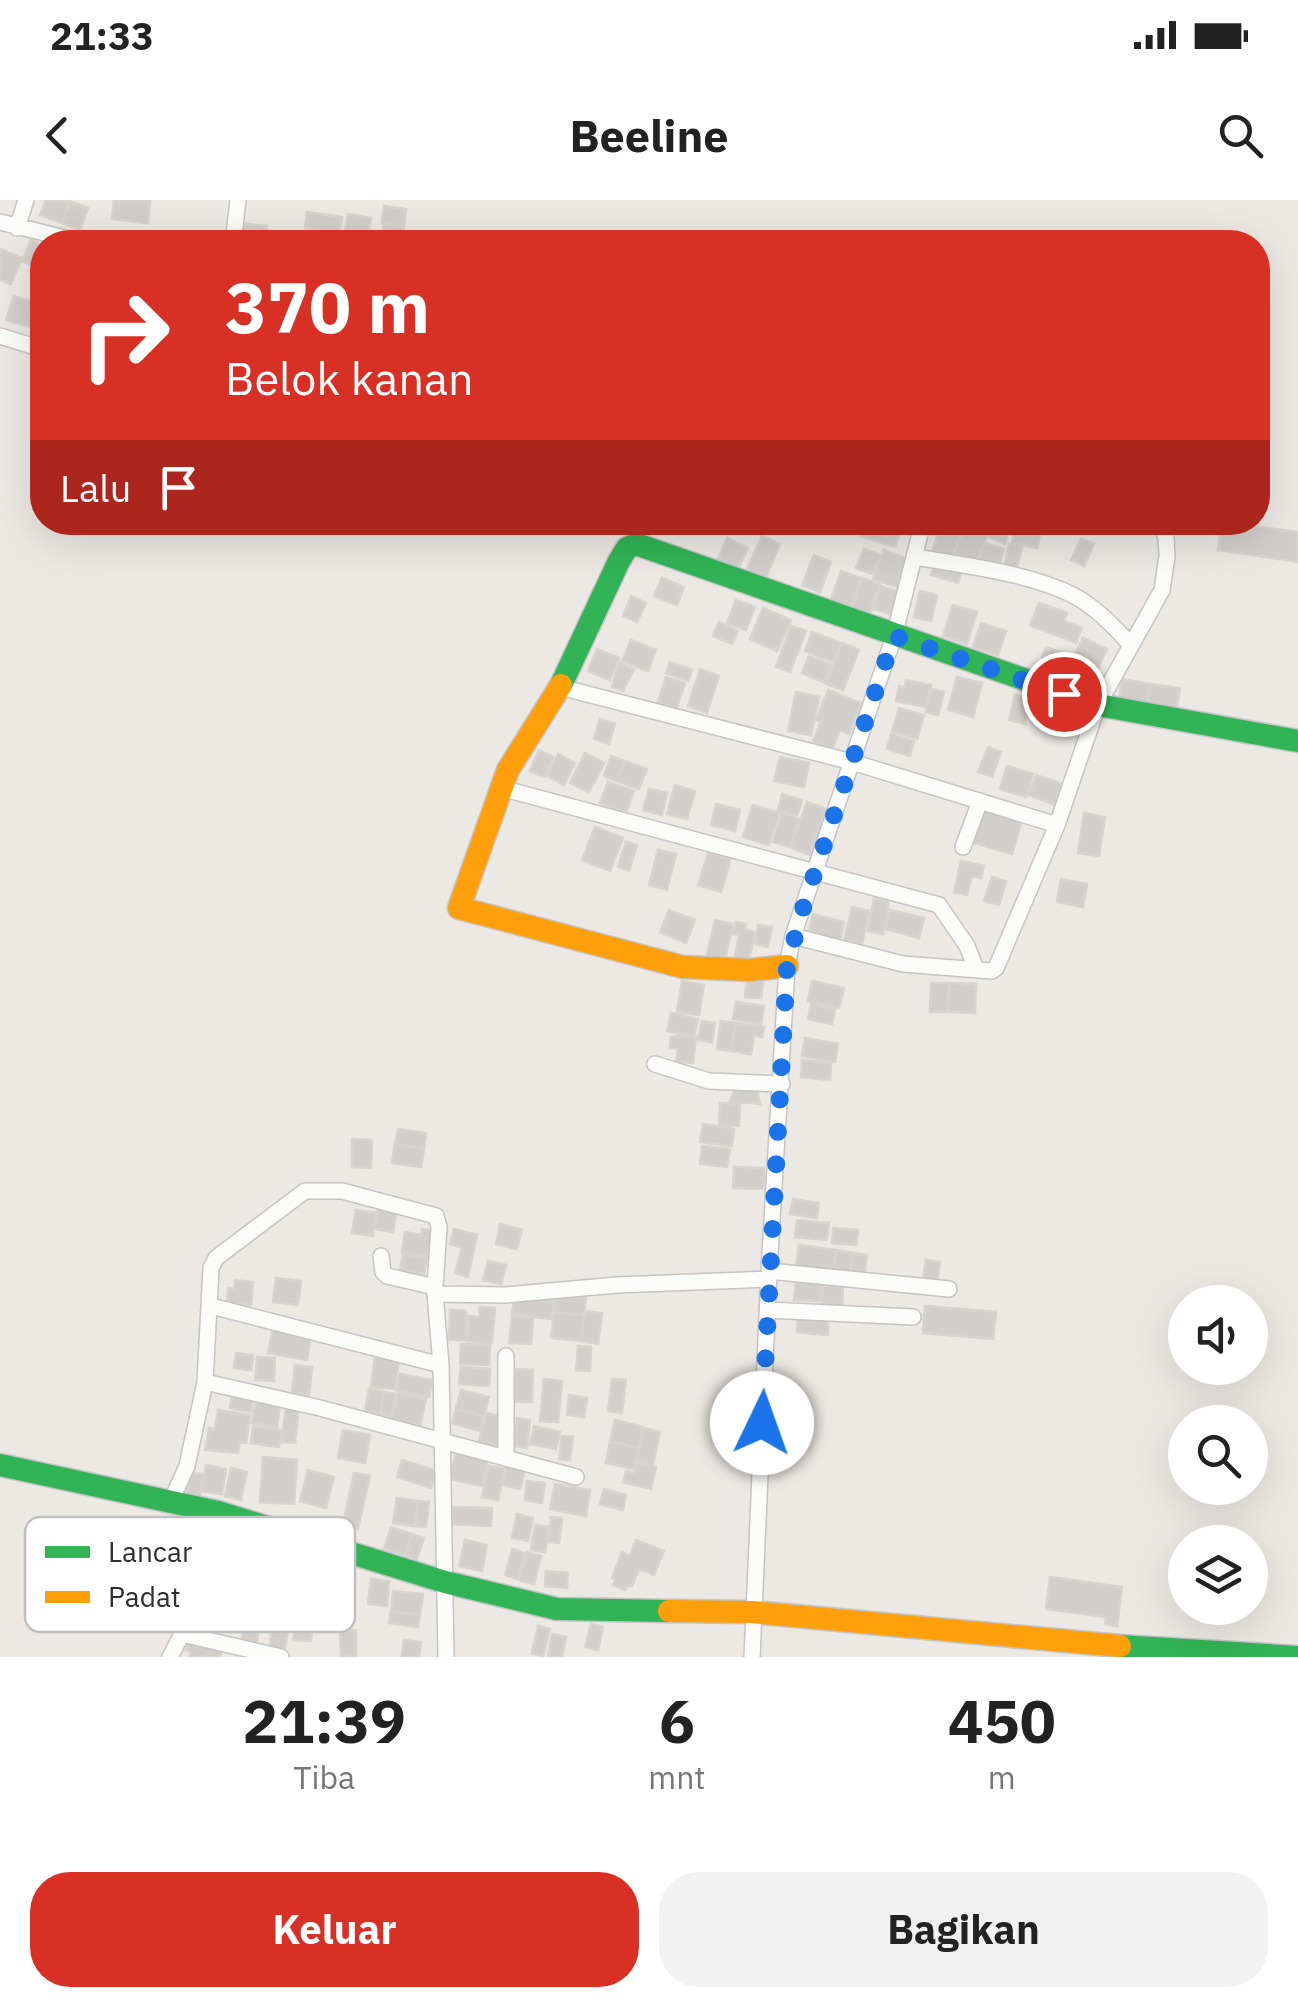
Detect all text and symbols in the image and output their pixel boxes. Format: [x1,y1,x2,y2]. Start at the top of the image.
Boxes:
text: 21:33 [50,11,154,60]
text: Beeline [569,106,729,164]
icon: back [30,108,85,163]
icon: search [1213,108,1268,163]
text: 370 m [225,261,430,352]
icon: right [60,270,190,400]
text: Belok kanan [225,349,474,407]
icon: arrive [151,460,206,515]
text: Lalu [60,463,131,512]
pin [1022,652,1107,737]
icon: arrive [1037,667,1092,722]
map controls [1168,1285,1268,1625]
button: sound [1168,1285,1268,1385]
position arrow [710,1371,814,1475]
button: search [1168,1405,1268,1505]
legend [25,1517,355,1632]
button: layers [1168,1525,1268,1625]
text: Lancar [108,1533,192,1570]
text: Padat [108,1578,181,1615]
text: 21:39 [242,1681,406,1760]
text: 6 [659,1681,695,1760]
text: 450 [948,1681,1056,1760]
text: Tiba [293,1756,355,1798]
text: mnt [648,1756,706,1798]
text: m [988,1756,1016,1798]
button: Keluar [30,1872,639,1987]
button: Bagikan [659,1872,1268,1987]

